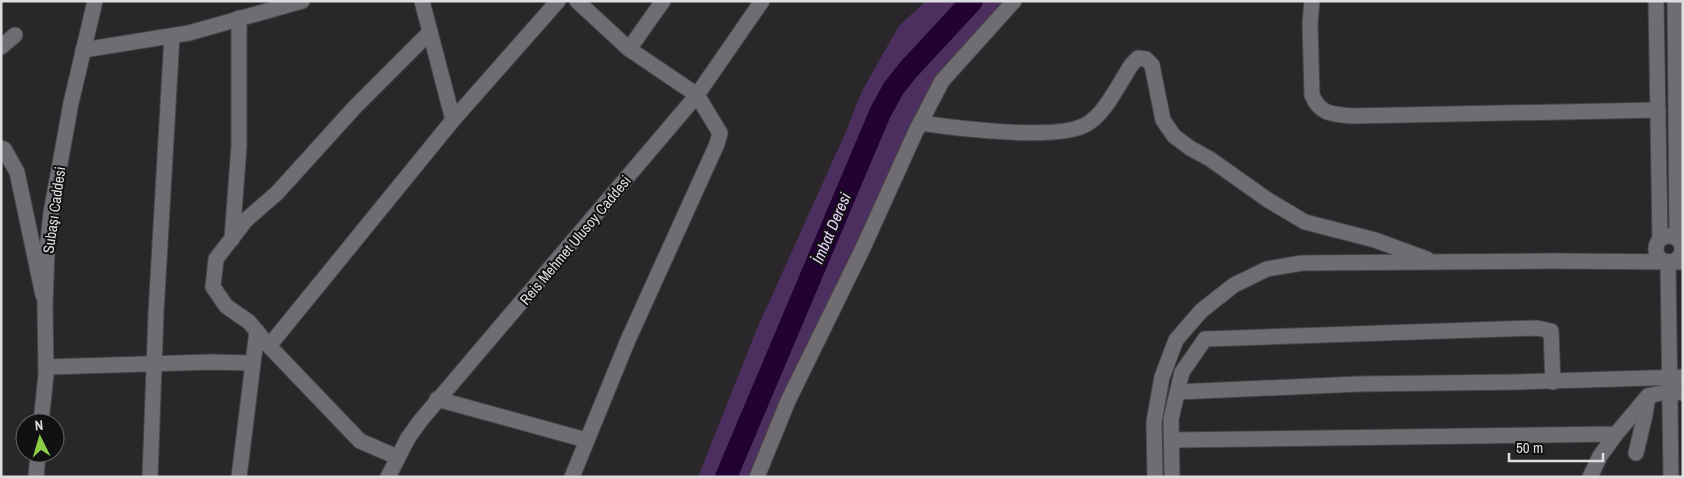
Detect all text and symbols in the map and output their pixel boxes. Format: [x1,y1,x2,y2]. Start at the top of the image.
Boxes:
street label: Subaşı Caddesi [38,165,70,255]
street label: Reis Mehmet Ulusoy Caddesi [514,171,636,309]
water label: İmbat Deresi [806,189,856,267]
north arrow [15,413,65,463]
text: N [34,416,44,434]
scale bar [1509,430,1603,462]
text: 50 m [1516,437,1543,458]

